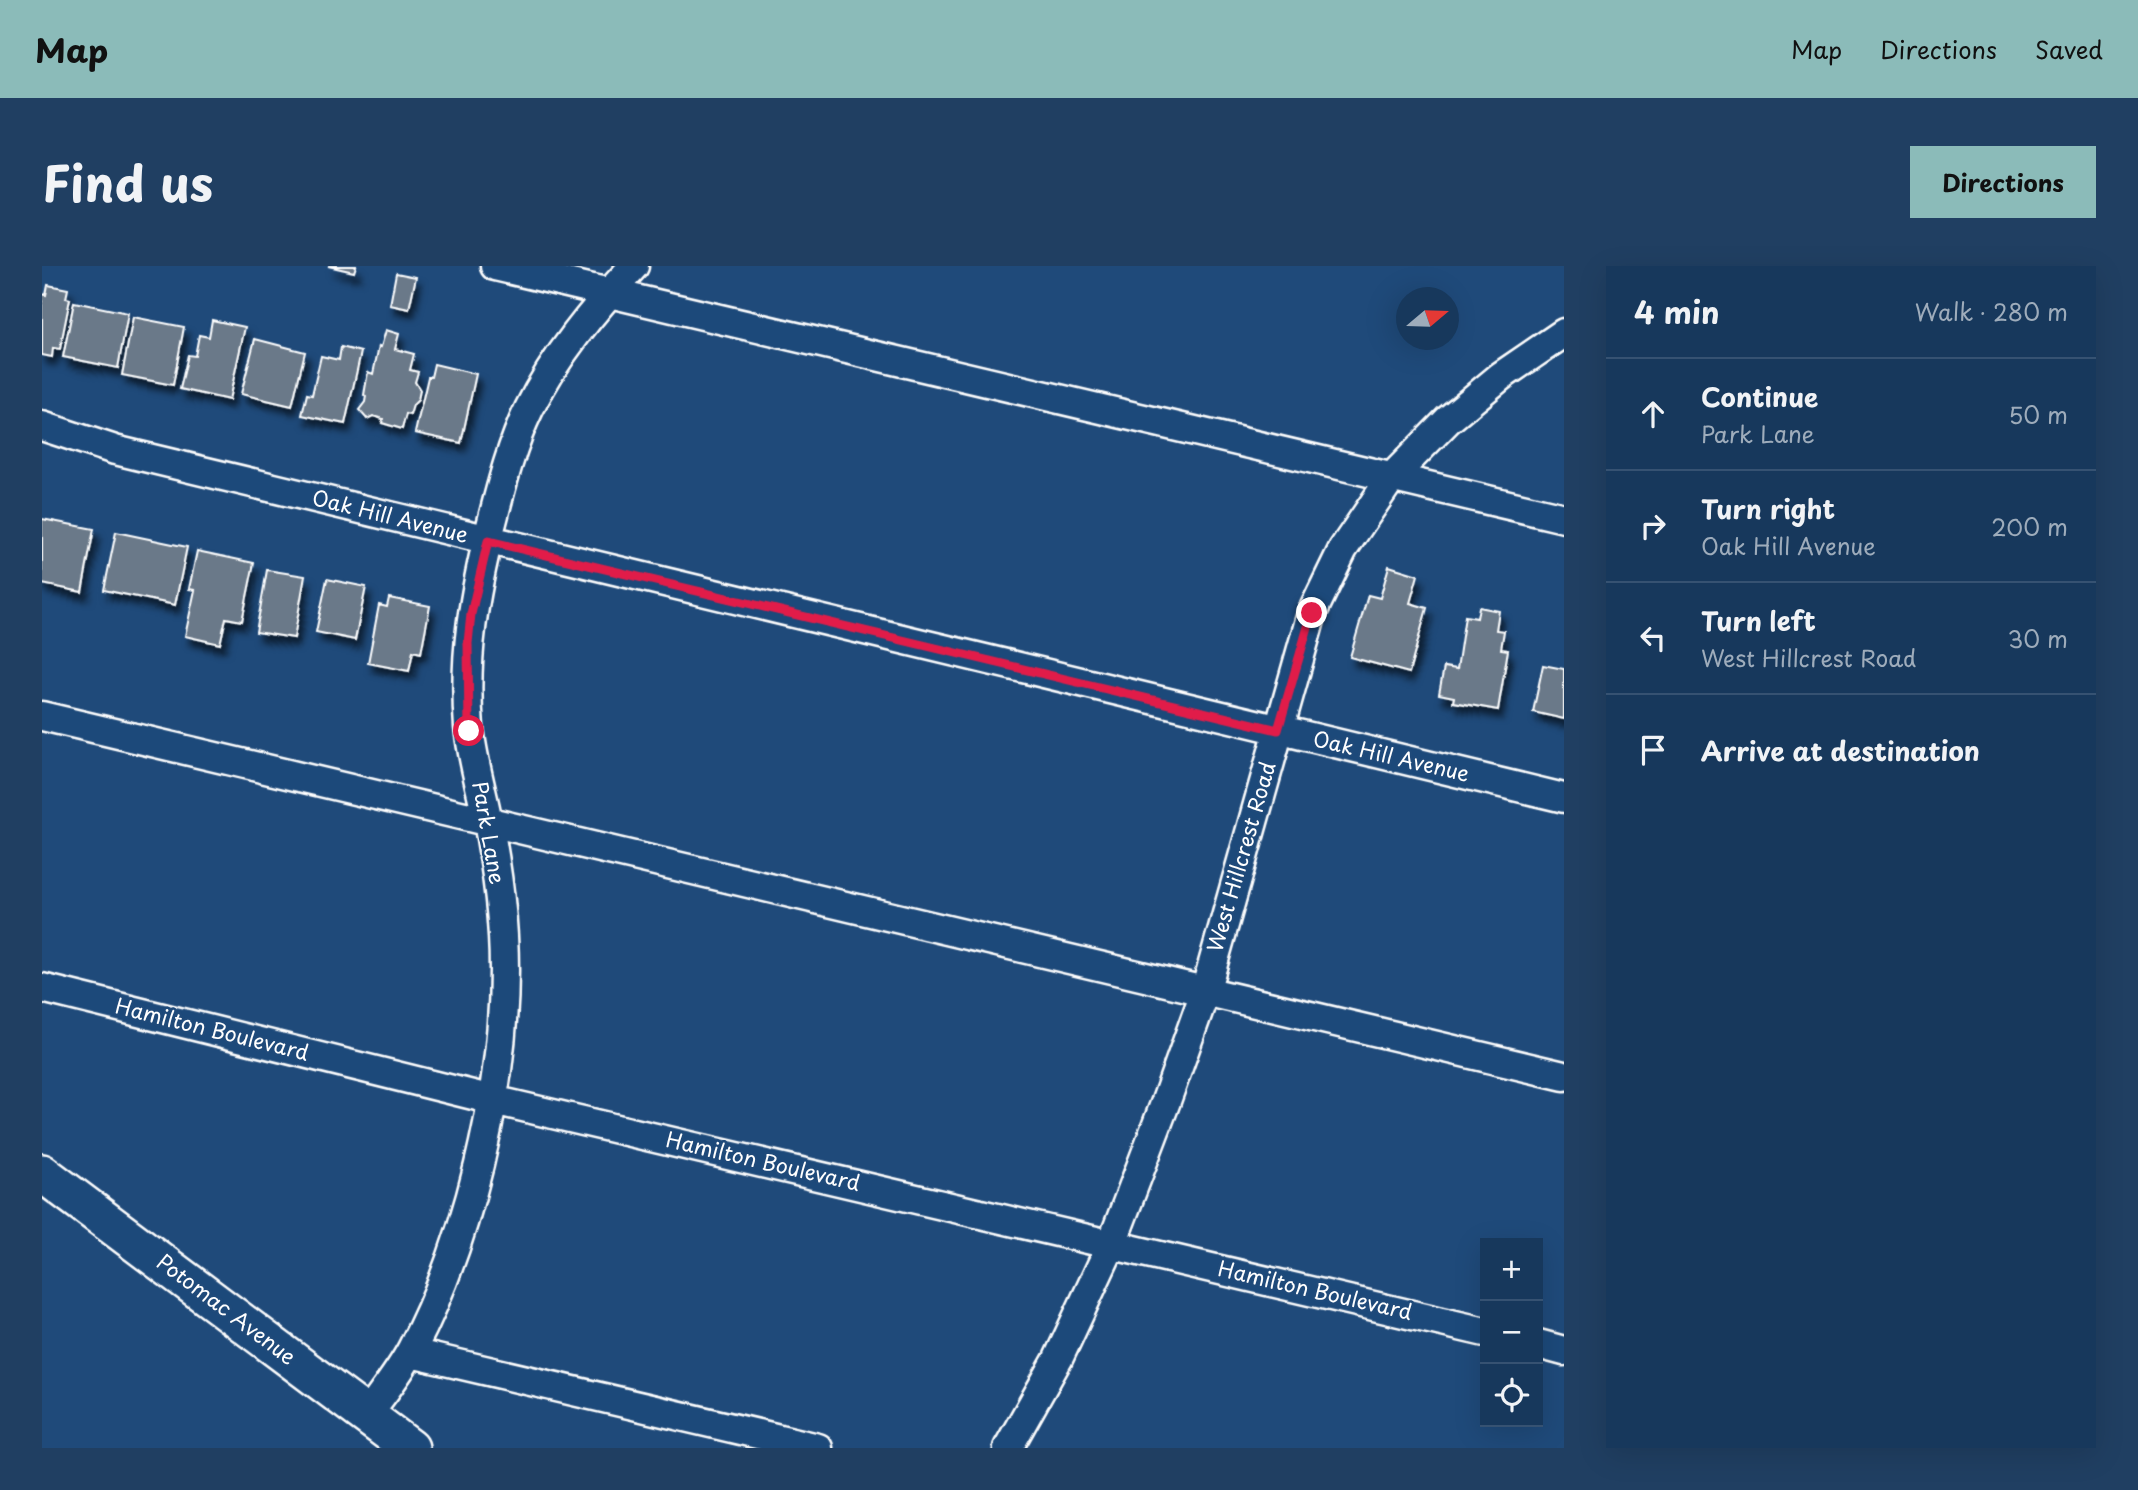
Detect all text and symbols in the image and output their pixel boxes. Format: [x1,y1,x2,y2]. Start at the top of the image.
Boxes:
text: Map [35,24,108,74]
text: Map [1791,31,1842,67]
text: Directions [1880,31,1997,67]
text: Saved [2035,31,2103,67]
text: Find us [42,145,213,219]
button: Directions [1910,146,2096,218]
north arrow [1396,287,1459,350]
text: 4 min [1634,289,1720,334]
text: Walk · 280 m [1915,294,2068,329]
text: Continue [1701,377,1818,416]
icon: ahead [1634,395,1672,433]
text: 50 m [2008,397,2068,432]
text: Park Lane [1701,416,1815,451]
street label: Oak Hill Avenue [309,480,472,550]
text: Turn right [1701,489,1835,528]
icon: right [1634,507,1672,545]
text: 200 m [1991,509,2068,544]
text: Oak Hill Avenue [1701,528,1876,563]
route end [1296,597,1327,628]
text: Turn left [1701,601,1816,640]
icon: left [1634,619,1672,657]
text: 30 m [2007,621,2068,656]
text: West Hillcrest Road [1701,640,1917,675]
route start [453,715,484,746]
street label: Oak Hill Avenue [1310,722,1473,789]
icon: arrive [1634,731,1672,769]
text: Arrive at destination [1701,731,1980,770]
street label: West Hillcrest Road [1198,757,1283,955]
street label: Park Lane [465,779,515,887]
street label: Hamilton Boulevard [112,989,313,1068]
street label: Hamilton Boulevard [663,1122,864,1198]
map controls [1480,1238,1543,1427]
button: + [1480,1238,1543,1301]
street label: Potomac Avenue [151,1245,304,1371]
street label: Hamilton Boulevard [1215,1251,1416,1327]
button: − [1480,1301,1543,1364]
button: locate [1480,1364,1543,1427]

